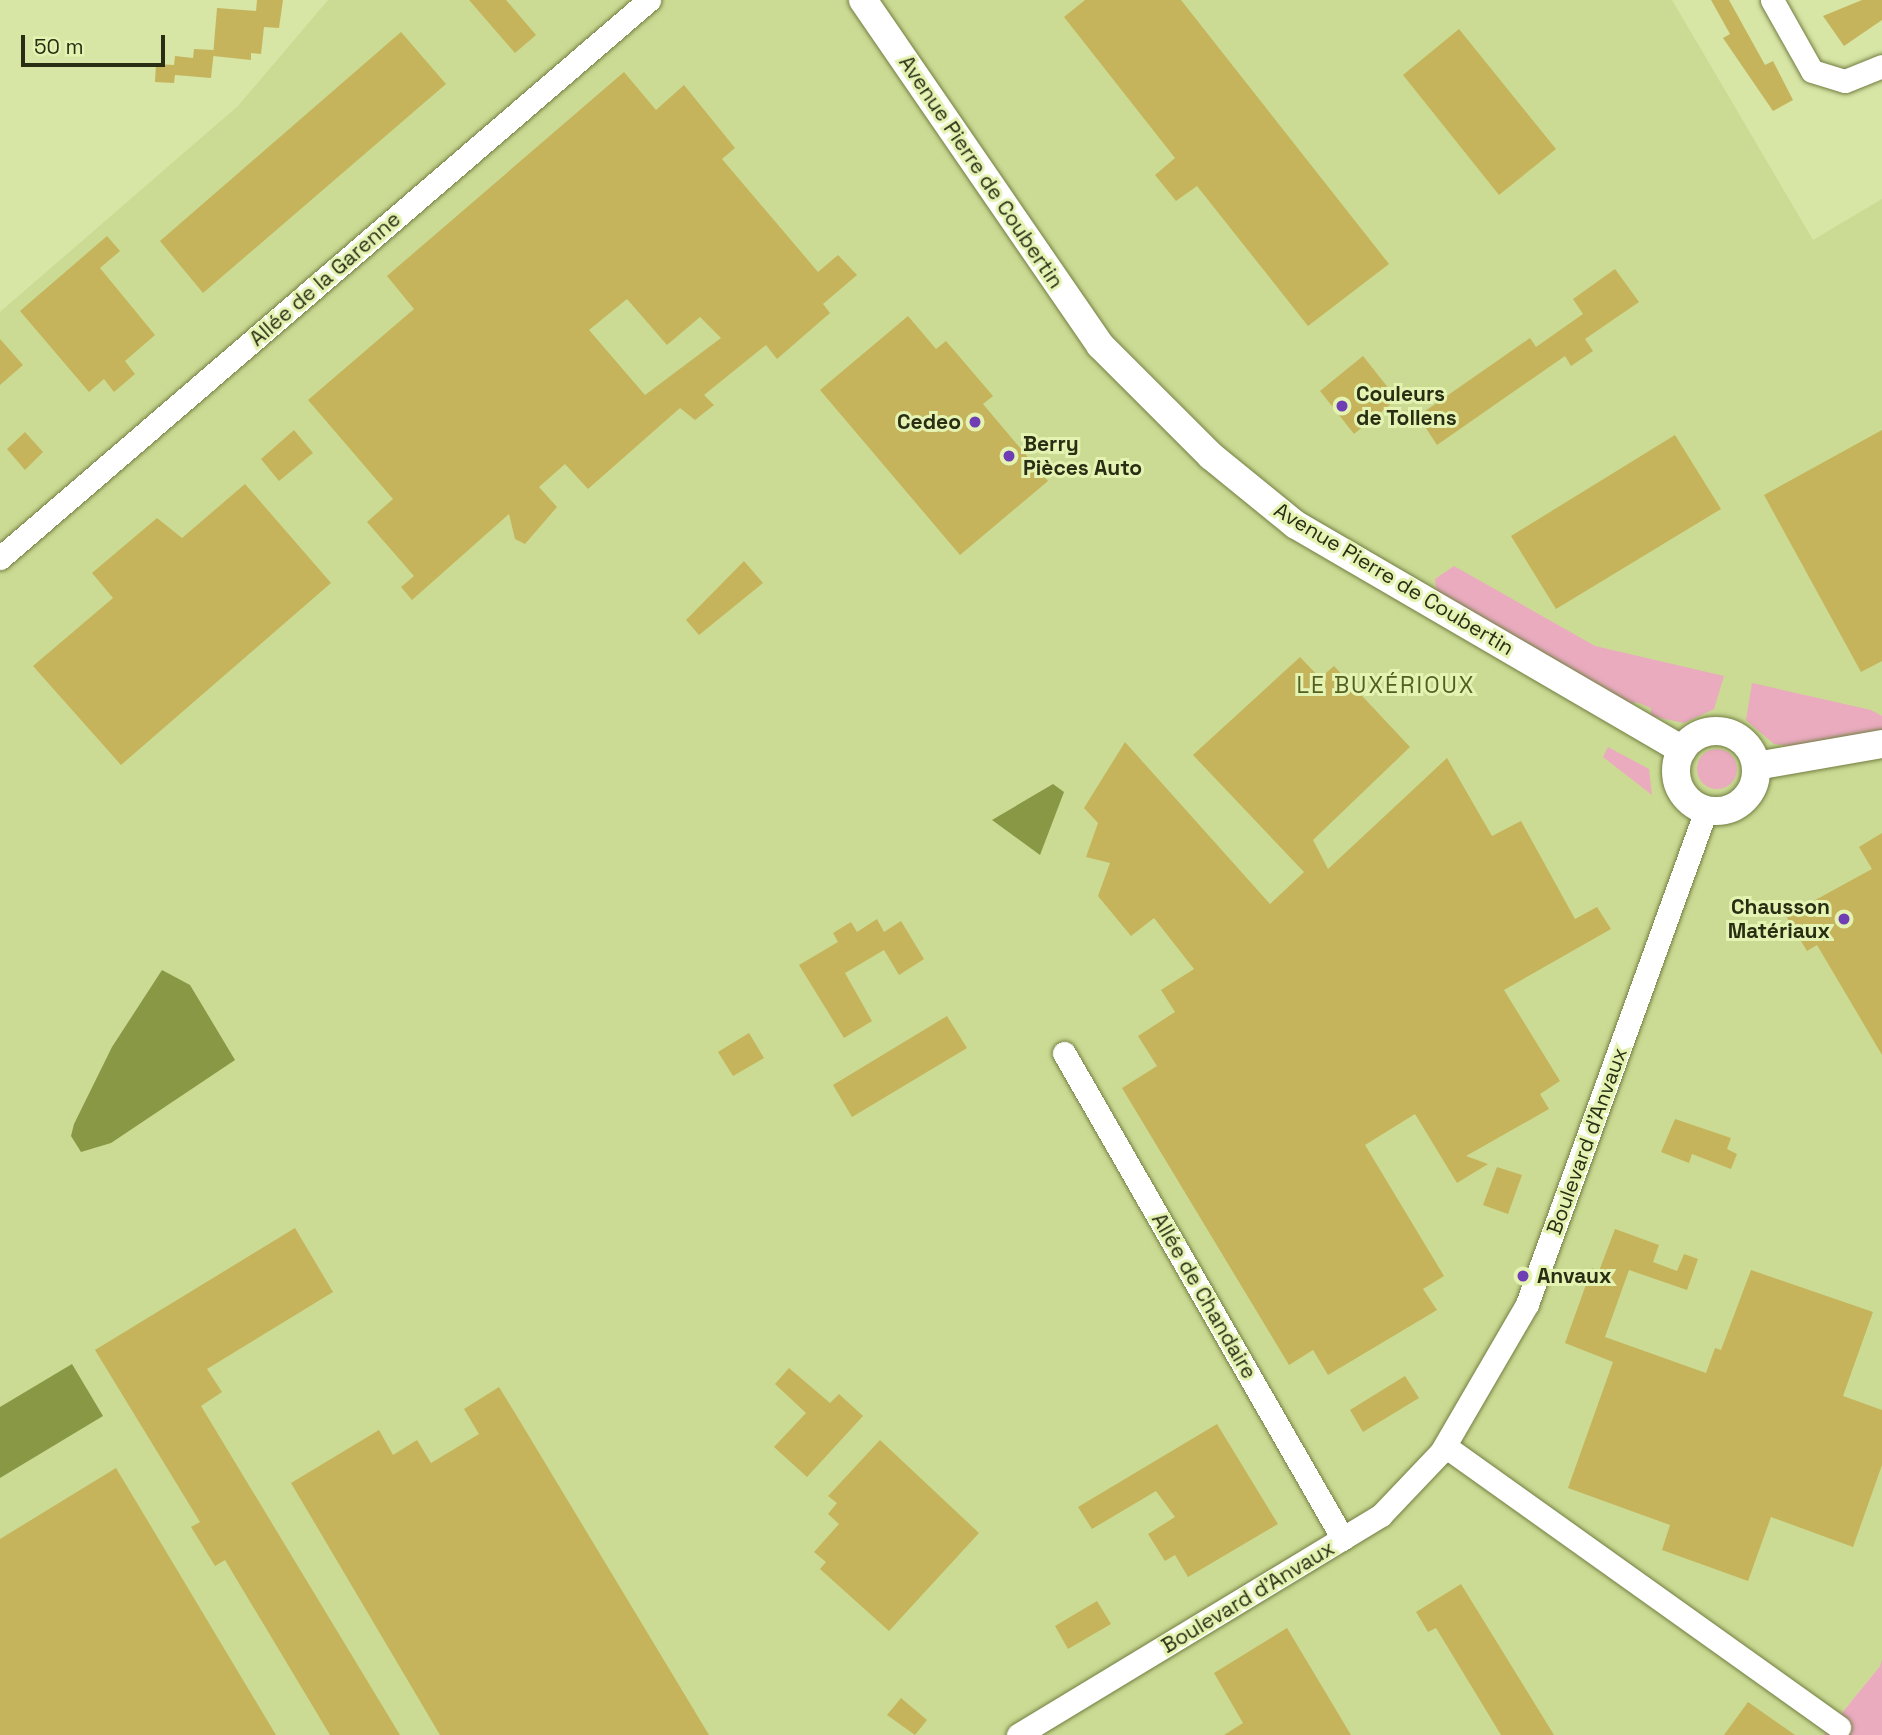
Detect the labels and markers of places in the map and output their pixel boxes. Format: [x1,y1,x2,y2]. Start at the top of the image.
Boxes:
place label: Couleurs de Tollens [1356,381,1457,431]
marker: Couleurs de Tollens [1334,398,1350,414]
place label: Cedeo [897,409,961,435]
marker: Cedeo [967,414,983,430]
place label: Berry Pièces Auto [1023,431,1142,481]
marker: Berry Pièces Auto [1001,448,1017,464]
place label: Chausson Matériaux [1728,894,1830,944]
marker: Chausson Matériaux [1836,911,1852,927]
place label: Anvaux [1537,1263,1611,1289]
marker: Anvaux [1515,1268,1531,1284]

